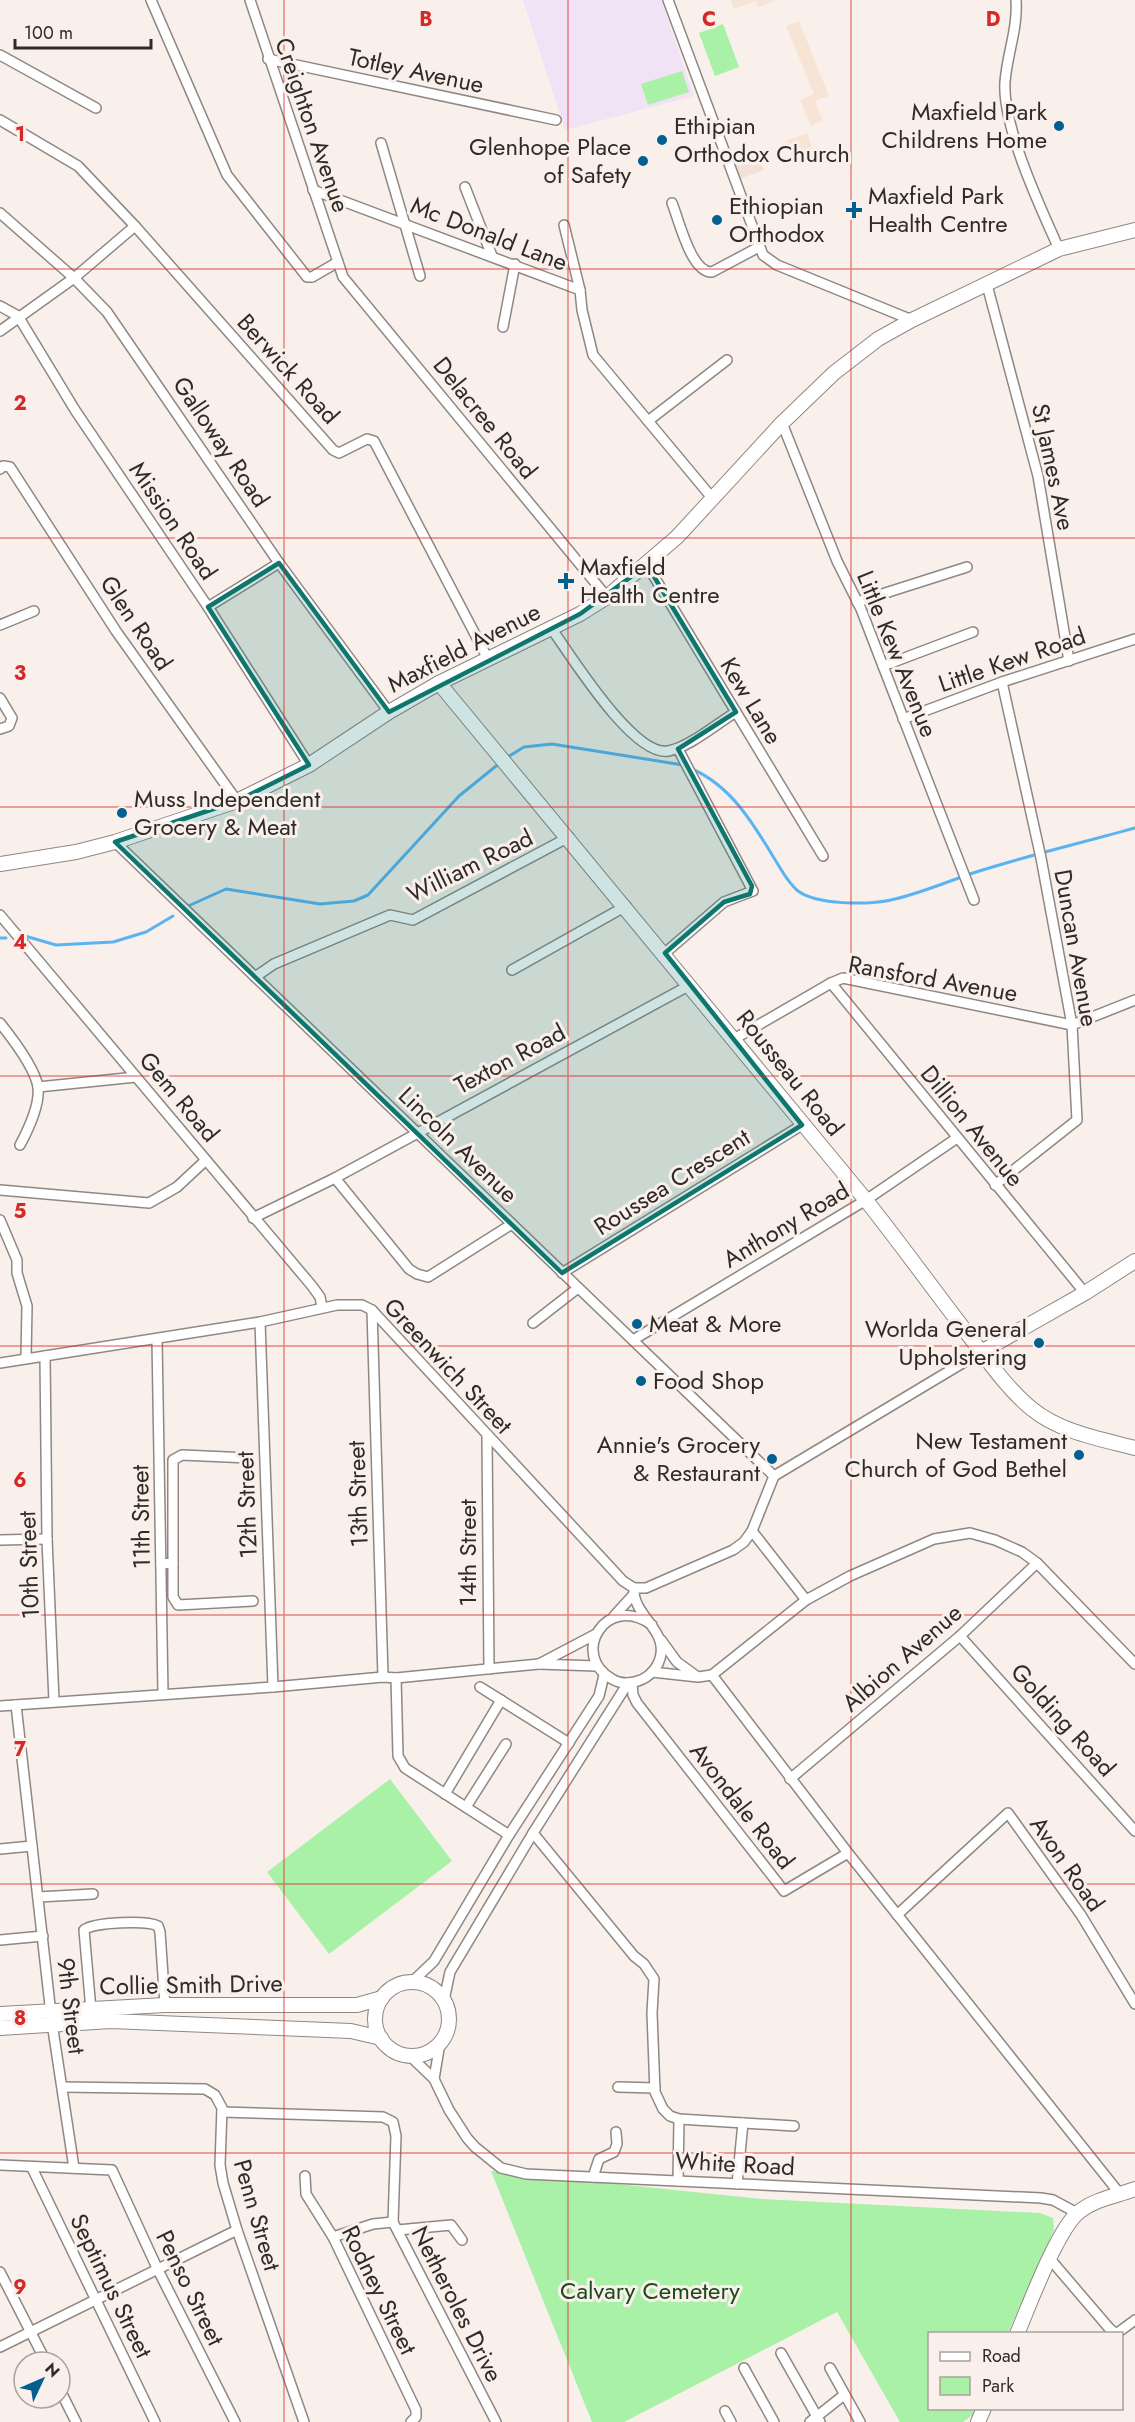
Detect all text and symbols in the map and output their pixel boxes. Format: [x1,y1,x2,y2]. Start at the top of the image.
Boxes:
text: B [419,5,433,34]
text: C [702,5,716,34]
text: D [986,5,1000,34]
scale bar [15,12,152,50]
text: 100 m [24,20,73,46]
street label: Creighton Avenue [266,33,359,217]
street label: Totley Avenue [345,39,487,102]
place label: Maxfield Park Childrens Home [881,94,1047,157]
place label: Ethipian Orthodox Church [674,108,850,171]
marker: Maxfield Park Childrens Home [1052,119,1066,133]
text: 1 [15,120,25,149]
place label: Glenhope Place of Safety [469,129,631,192]
marker: Ethipian Orthodox Church [655,133,669,147]
marker: Glenhope Place of Safety [636,154,650,168]
place label: Maxfield Park Health Centre [868,178,1008,241]
street label: Mc Donald Lane [406,188,573,280]
place label: Ethiopian Orthodox [729,188,825,251]
marker: Maxfield Park Health Centre [845,201,863,219]
marker: Ethiopian Orthodox [710,213,724,227]
street label: Berwick Road [229,306,348,432]
street label: Delacree Road [425,349,546,487]
street label: Galloway Road [165,369,278,514]
text: 2 [13,389,27,418]
street label: St James Ave [1023,400,1084,533]
street label: Mission Road [121,455,226,587]
place label: Maxfield Health Centre [580,549,720,612]
street label: Little Kew Avenue [848,565,947,742]
street label: Glen Road [92,568,181,677]
marker: Maxfield Health Centre [557,572,575,590]
street label: Maxfield Avenue [381,594,546,701]
street label: Little Kew Road [933,618,1090,701]
street label: Kew Lane [712,651,791,751]
text: 3 [14,659,26,688]
place label: Muss Independent Grocery & Meat [134,781,320,844]
marker: Muss Independent Grocery & Meat [115,806,129,820]
street label: William Road [401,820,539,911]
street label: Duncan Avenue [1045,867,1108,1029]
text: 4 [13,928,27,957]
street label: Ransford Avenue [846,946,1020,1011]
street label: Rousseau Road [728,1002,852,1144]
street label: Texton Road [448,1015,572,1102]
street label: Gem Road [131,1044,228,1150]
street label: Dillion Avenue [912,1057,1032,1194]
street label: Lincoln Avenue [391,1078,526,1211]
street label: Roussea Crescent [587,1119,757,1244]
street label: Anthony Road [716,1173,856,1276]
text: 5 [14,1197,27,1226]
street label: Greenwich Street [376,1290,521,1442]
place label: Meat & More [649,1306,781,1341]
place label: Worlda General Upholstering [865,1311,1027,1374]
marker: Meat & More [630,1317,644,1331]
marker: Worlda General Upholstering [1032,1336,1046,1350]
place label: Food Shop [653,1363,764,1398]
marker: Food Shop [634,1374,648,1388]
place label: New Testament Church of God Bethel [844,1423,1067,1486]
place label: Annie's Grocery & Restaurant [597,1427,760,1490]
street label: 13th Street [338,1440,377,1548]
marker: New Testament Church of God Bethel [1072,1448,1086,1462]
street label: 12th Street [227,1451,266,1559]
marker: Annie's Grocery & Restaurant [765,1452,779,1466]
street label: 11th Street [122,1464,159,1570]
text: 6 [13,1466,27,1495]
street label: 14th Street [450,1499,485,1607]
street label: 10th Street [9,1510,48,1620]
street label: Albion Avenue [834,1596,969,1720]
street label: Golding Road [1003,1655,1124,1784]
text: 7 [14,1735,27,1764]
street label: Avondale Road [682,1735,803,1877]
street label: Avon Road [1022,1809,1113,1919]
street label: 9th Street [48,1956,95,2056]
street label: Collie Smith Drive [99,1965,283,2004]
text: 8 [14,2004,26,2033]
street label: White Road [674,2143,796,2184]
street label: Penn Street [225,2155,290,2275]
street label: Septimus Street [61,2208,162,2364]
street label: Rodney Street [333,2219,426,2361]
street label: Netheroles Drive [403,2220,512,2388]
street label: Penso Street [147,2224,234,2352]
text: 9 [13,2273,27,2302]
park label: Calvary Cemetery [560,2273,740,2308]
legend [928,2332,1123,2410]
text: Road [982,2343,1021,2369]
north arrow [12,2350,72,2410]
text: N [40,2357,65,2382]
text: Park [982,2373,1014,2399]

